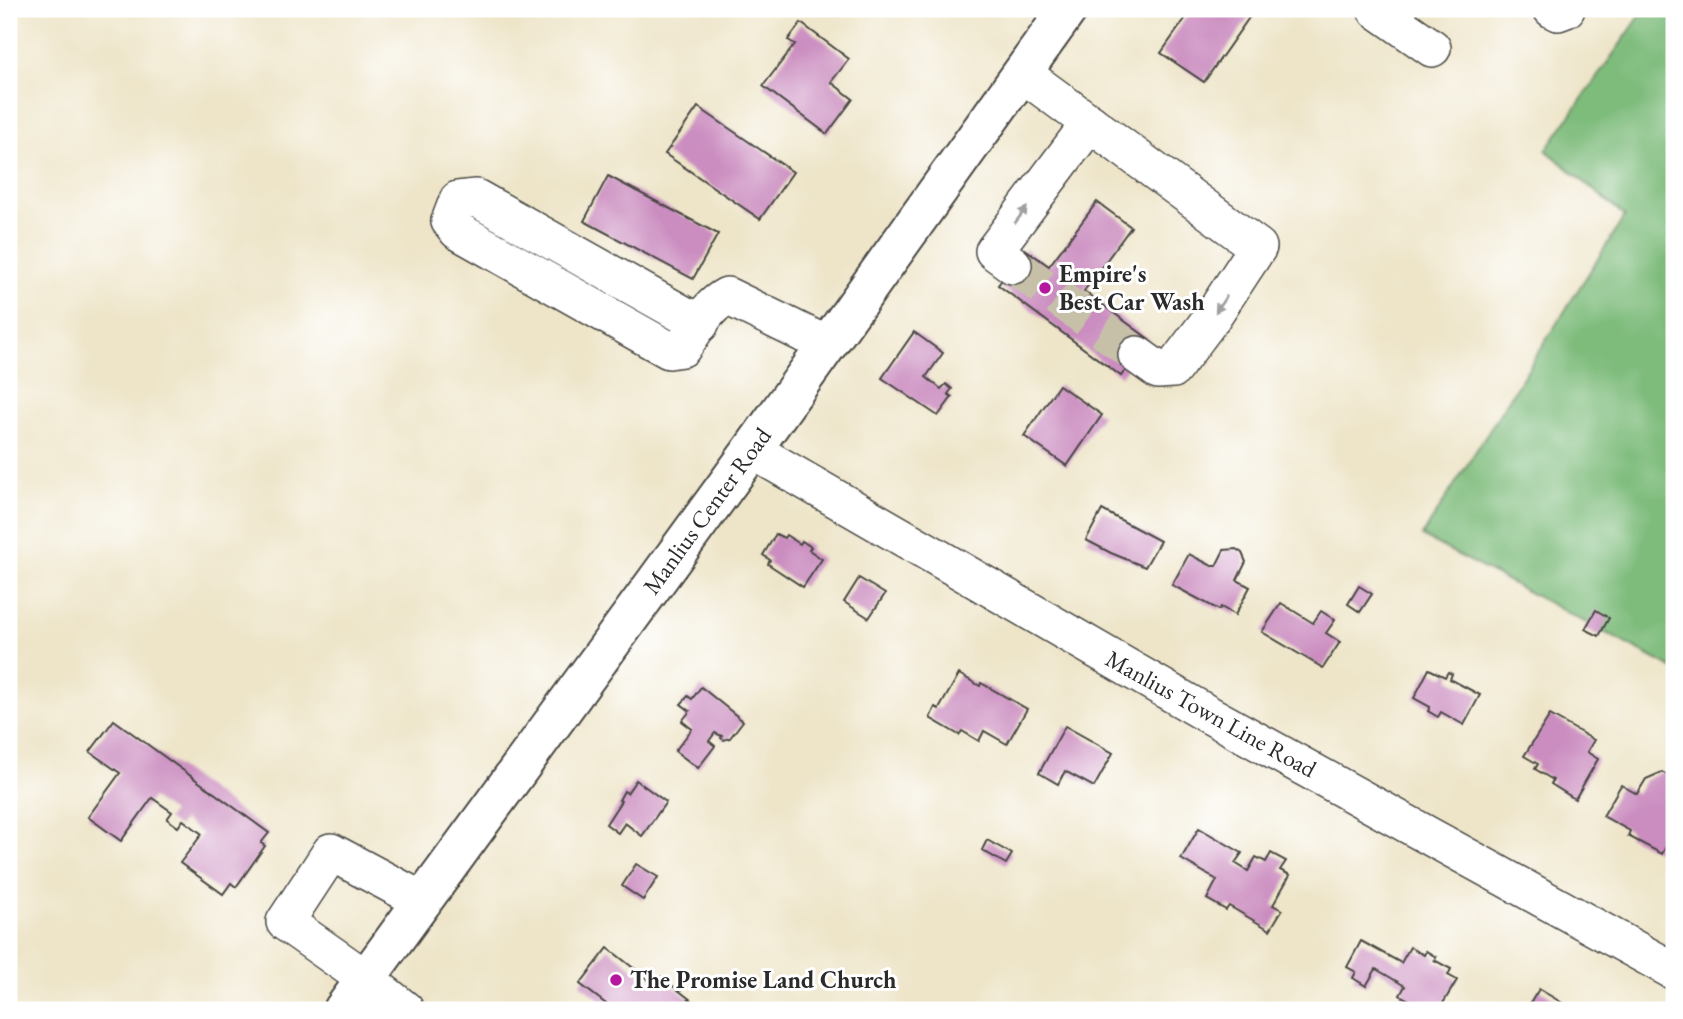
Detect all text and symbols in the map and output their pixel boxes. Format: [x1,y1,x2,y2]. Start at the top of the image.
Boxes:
one-way arrow [1014,206,1029,224]
place label: Empire's Best Car Wash [1059,258,1205,317]
marker: Empire's Best Car Wash [1037,280,1053,296]
one-way arrow [1214,294,1227,314]
street label: Manlius Center Road [635,420,778,600]
street label: Manlius Town Line Road [1100,643,1323,785]
place label: The Promise Land Church [630,964,897,995]
marker: The Promise Land Church [608,972,624,988]

